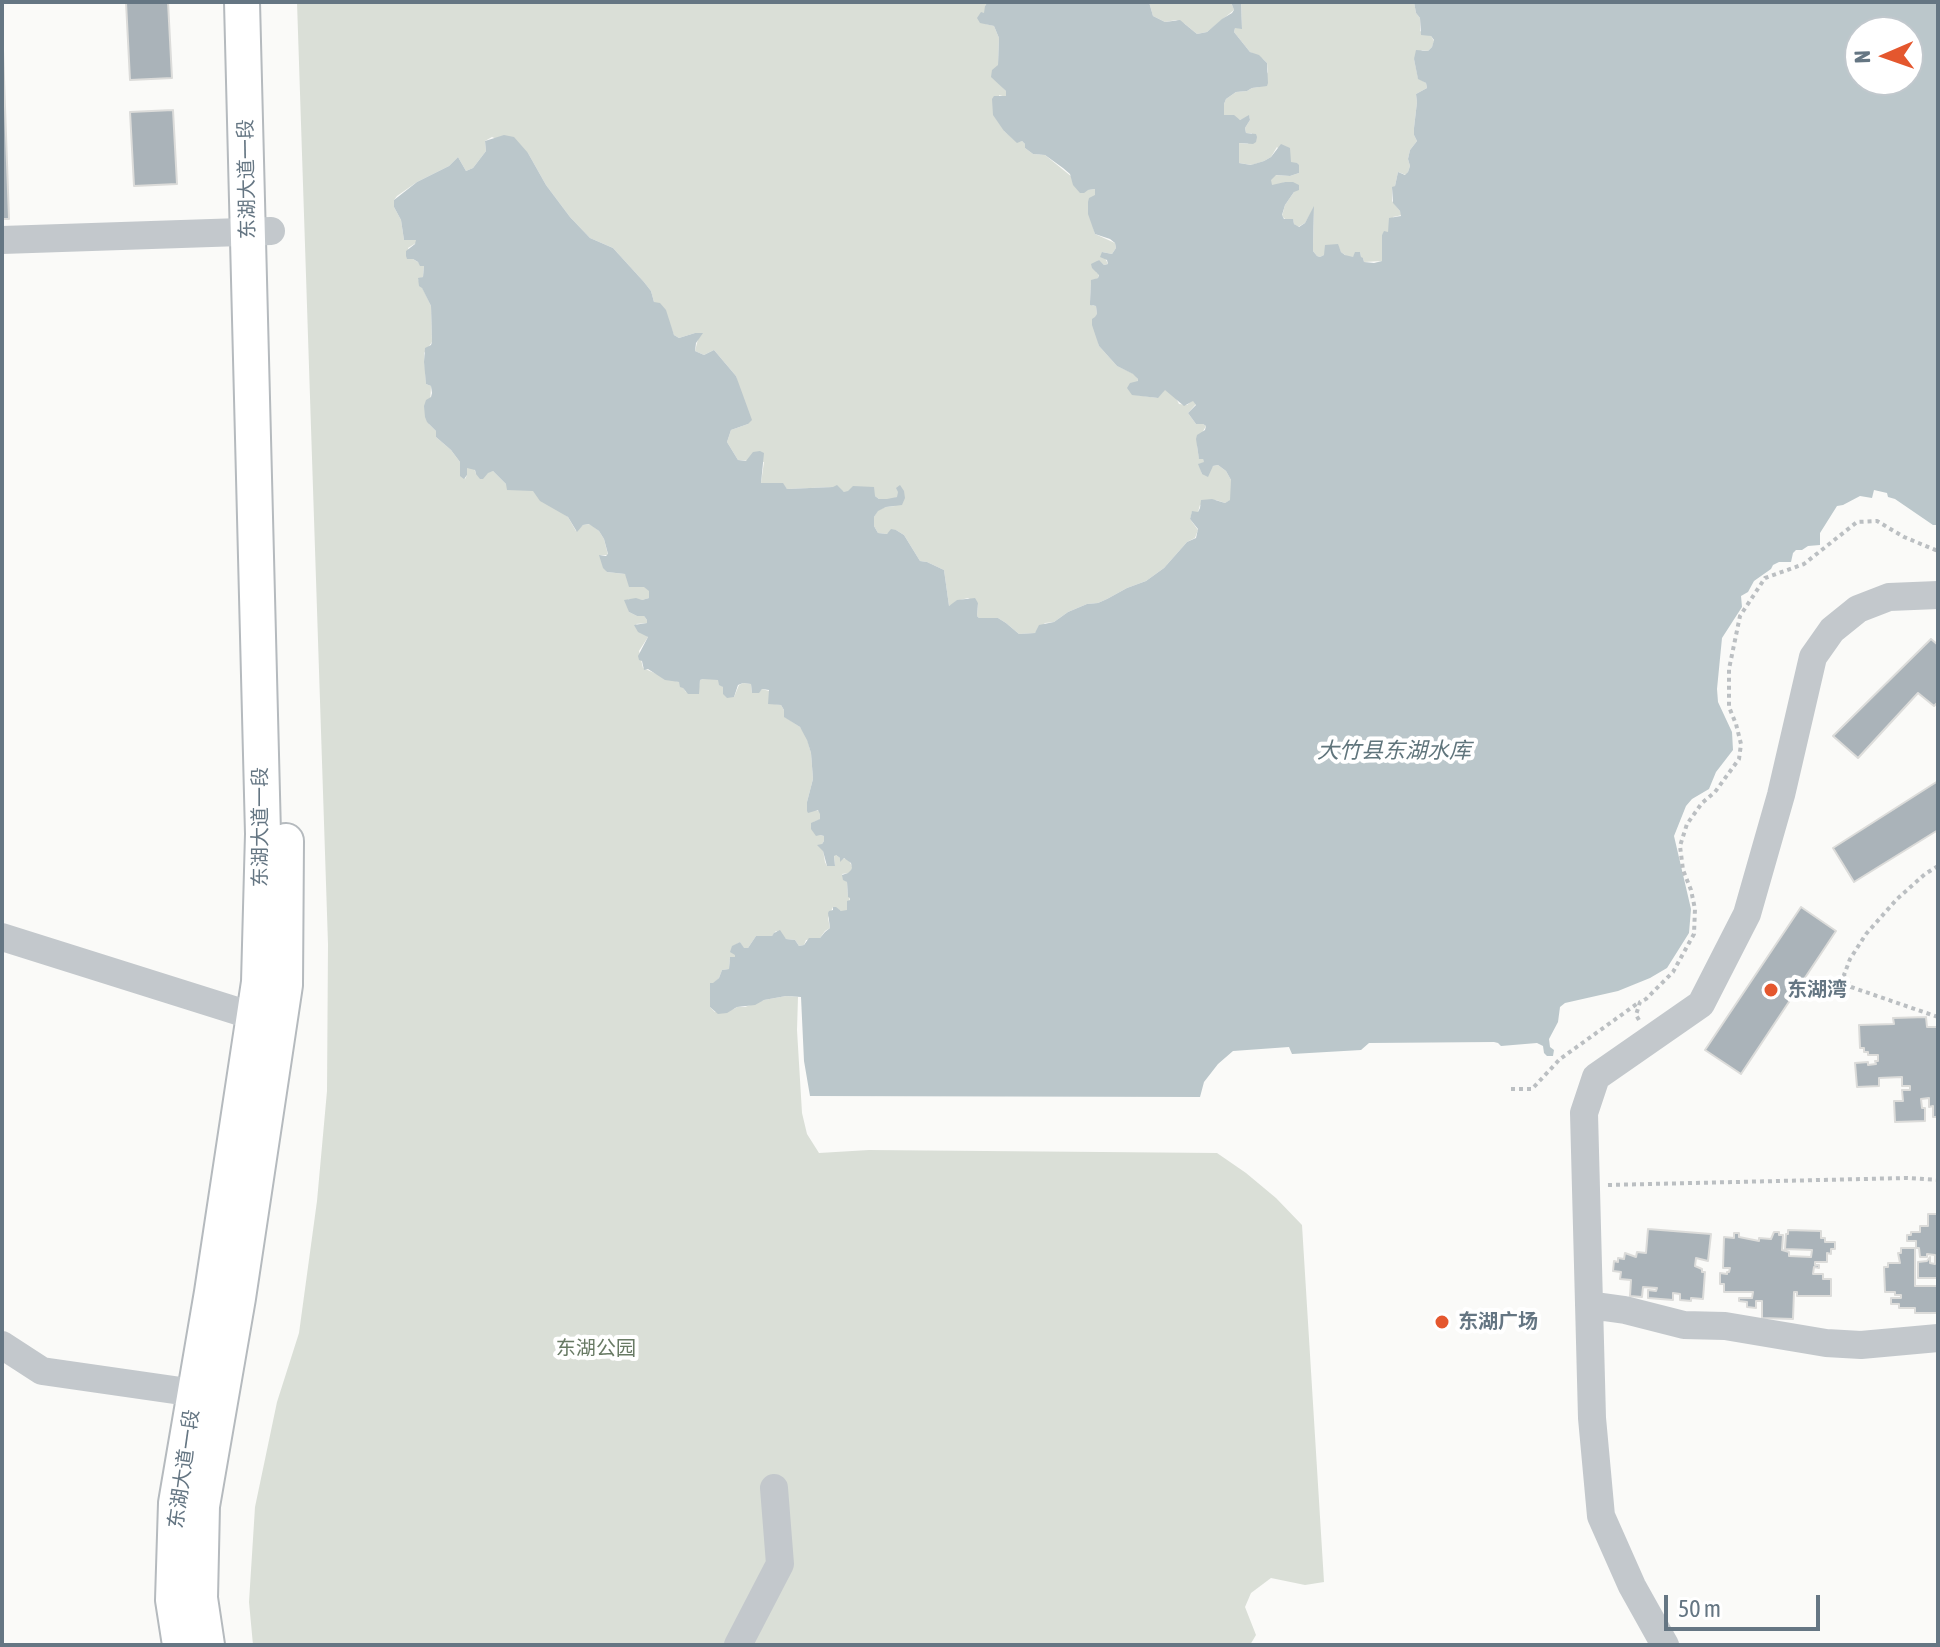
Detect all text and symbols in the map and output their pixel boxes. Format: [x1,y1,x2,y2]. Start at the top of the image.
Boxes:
north arrow [1844,16,1924,96]
text: N [1849,50,1875,64]
street label: 东湖大道一段 [234,119,260,239]
water label: 大竹县东湖水库 [1317,738,1471,764]
street label: 东湖大道一段 [249,767,273,887]
place label: 东湖湾 [1787,978,1847,1002]
marker: 东湖湾 [1762,981,1780,999]
place label: 东湖广场 [1458,1310,1538,1334]
marker: 东湖广场 [1433,1313,1451,1331]
park label: 东湖公园 [556,1337,636,1361]
street label: 东湖大道一段 [164,1408,204,1530]
scale bar [1668,1579,1824,1629]
text: 50 m [1678,1595,1721,1622]

